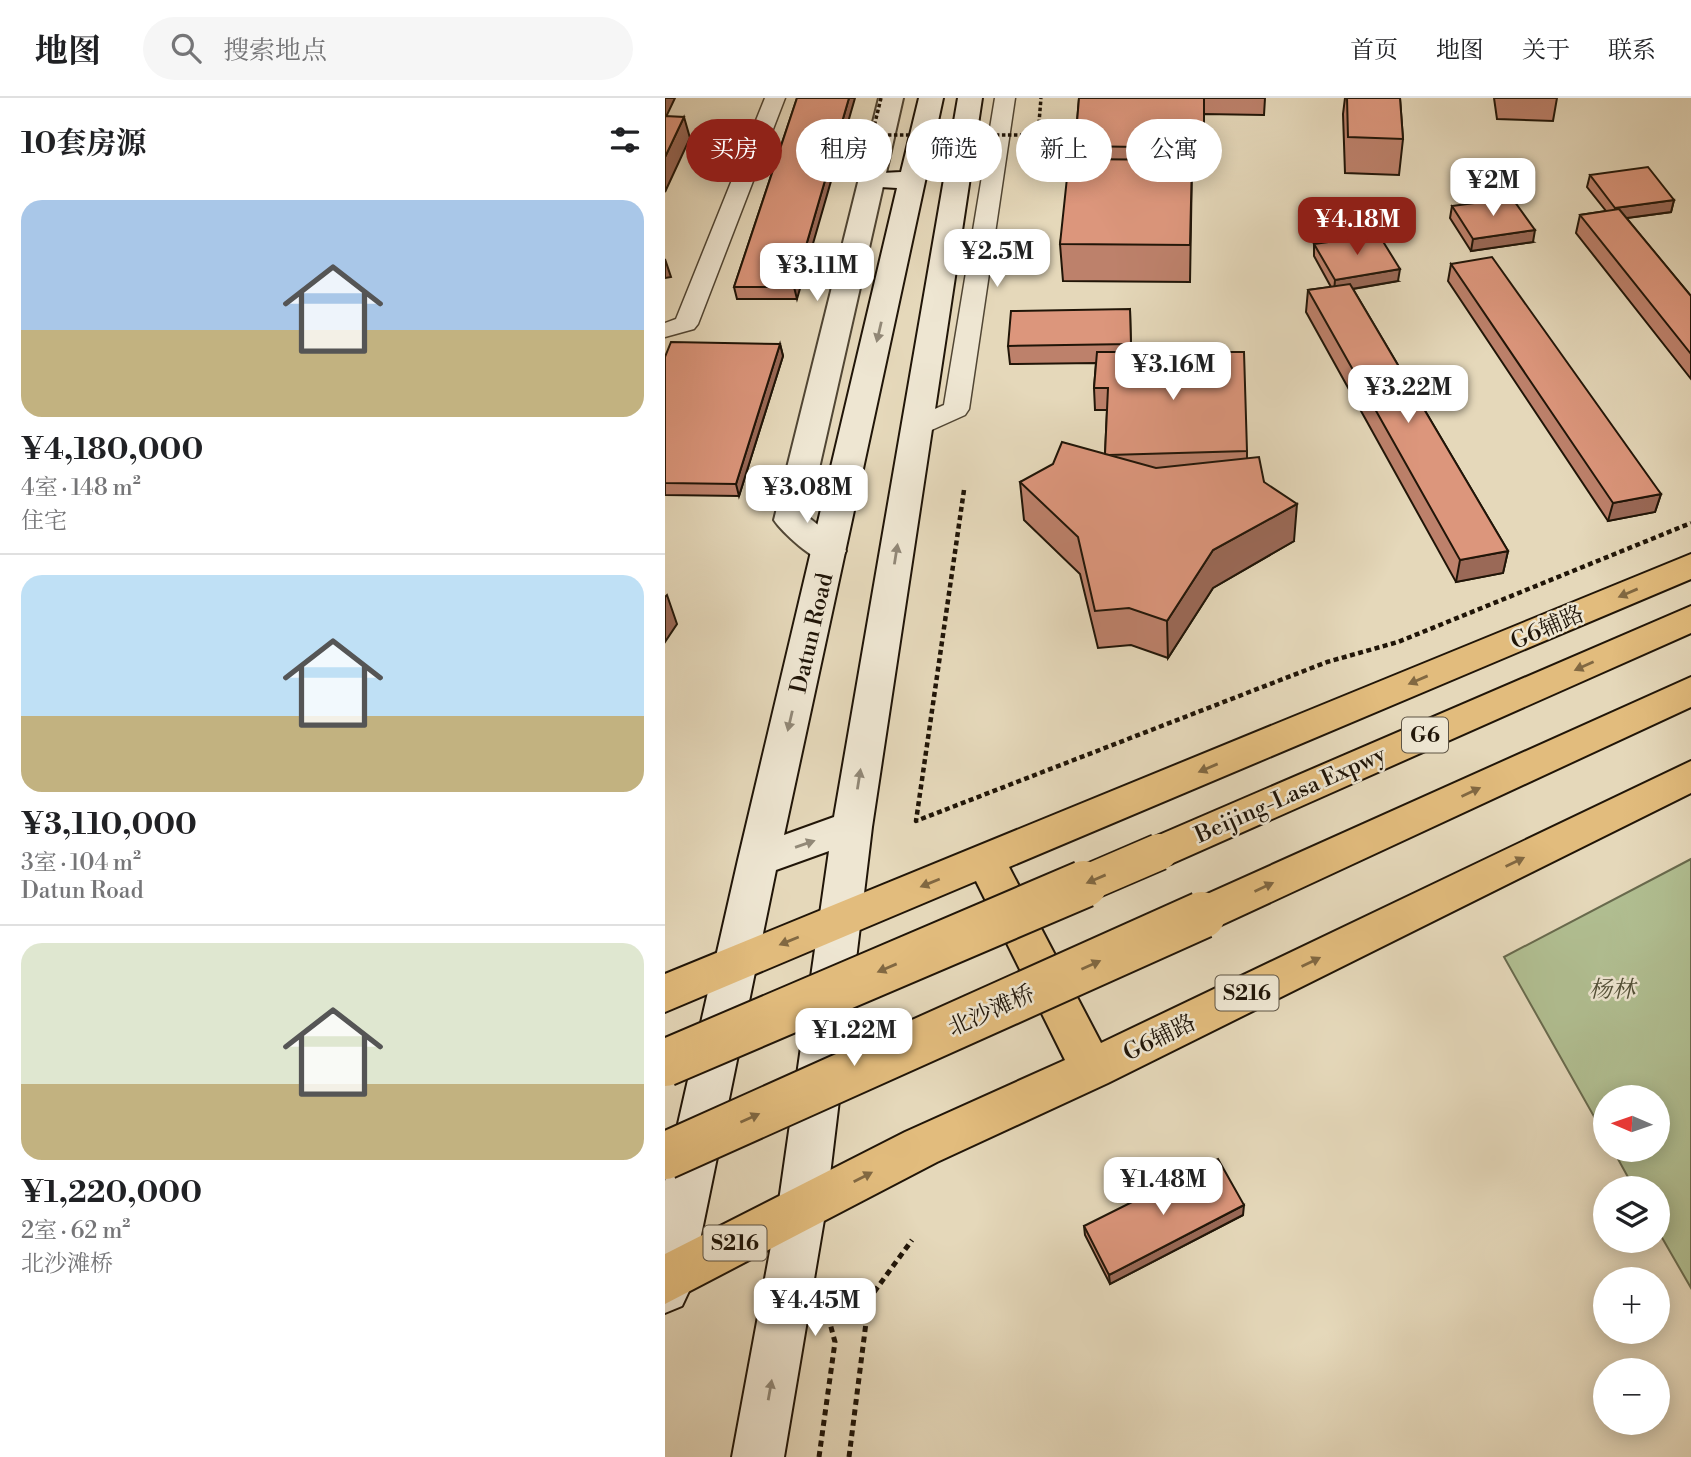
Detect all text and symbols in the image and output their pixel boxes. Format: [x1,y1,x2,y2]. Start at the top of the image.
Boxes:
search box [143,17,633,80]
icon: search [167,29,205,67]
text: 地图 [35,32,101,73]
text: 搜索地点 [223,35,327,67]
text: 首页 [1350,36,1398,66]
text: 地图 [1436,36,1484,66]
text: 关于 [1522,36,1570,66]
text: 联系 [1608,36,1656,66]
chip: 买房 [686,119,782,182]
chip: 租房 [796,119,892,182]
chip: 筛选 [906,119,1002,182]
chip: 新上 [1016,119,1112,182]
chip: 公寓 [1126,119,1222,182]
icon: filters [606,121,644,159]
text: 10套房源 [21,125,146,163]
pin: ¥2M [1459,158,1527,218]
text: ¥2M [1466,167,1520,195]
pin: ¥4.18M [1300,198,1414,257]
text: ¥4.18M [1314,206,1400,234]
pin: ¥2.5M [948,230,1046,289]
text: ¥2.5M [960,238,1034,266]
pin: ¥3.11M [760,244,874,303]
icon: home [270,246,396,372]
text: ¥3.11M [776,252,858,280]
one-way arrow [874,321,885,343]
pin: ¥3.16M [1116,342,1230,402]
text: ¥3.16M [1131,351,1215,379]
pin: ¥3.22M [1351,366,1465,425]
text: ¥3.22M [1364,374,1452,402]
text: ¥4,180,000 [21,431,203,469]
pin: ¥3.08M [750,466,864,525]
text: 4室 · 148 m² [21,474,141,502]
text: ¥3.08M [762,474,852,502]
text: 住宅 [21,507,67,535]
one-way arrow [891,543,902,565]
street label: Datun Road [785,570,839,696]
one-way arrow [1617,587,1638,598]
street label: G6辅路 [1507,600,1588,656]
icon: home [270,620,396,746]
one-way arrow [1573,661,1594,672]
one-way arrow [1407,675,1428,686]
one-way arrow [784,710,795,732]
road number: G6 [1402,718,1448,752]
street label: Beijing-Lasa Expwy [1190,740,1391,850]
one-way arrow [1198,763,1219,774]
one-way arrow [854,768,865,790]
one-way arrow [1461,786,1481,798]
text: ¥3,110,000 [21,806,197,844]
one-way arrow [794,838,815,849]
text: 3室 · 104 m² [21,849,141,877]
one-way arrow [1505,856,1525,868]
one-way arrow [1086,873,1106,885]
text: Datun Road [21,877,144,905]
one-way arrow [919,878,940,889]
one-way arrow [1254,881,1274,893]
one-way arrow [779,935,799,947]
one-way arrow [1301,957,1321,968]
one-way arrow [1081,959,1102,970]
one-way arrow [876,963,897,974]
road number: S216 [1215,976,1279,1010]
park label: 杨林 [1589,976,1638,1004]
street label: 北沙滩桥 [944,979,1039,1042]
icon: home [270,989,396,1115]
street label: G6辅路 [1119,1008,1200,1067]
pin: ¥1.22M [797,1009,911,1068]
text: ¥1.22M [811,1017,897,1045]
north arrow [1593,1085,1669,1162]
map controls [1593,1085,1670,1435]
one-way arrow [739,1112,760,1123]
pin: ¥1.48M [1106,1158,1220,1217]
text: ¥1.48M [1120,1166,1206,1194]
one-way arrow [853,1171,873,1182]
text: ¥1,220,000 [21,1174,202,1212]
button: layers [1593,1176,1670,1253]
text: 2室 · 62 m² [21,1217,130,1245]
road number: S216 [703,1226,767,1260]
text: 北沙滩桥 [21,1250,113,1278]
button: + [1593,1267,1670,1344]
pin: ¥4.45M [758,1278,872,1338]
text: ¥4.45M [770,1287,860,1315]
button: − [1593,1358,1670,1435]
one-way arrow [764,1379,775,1401]

